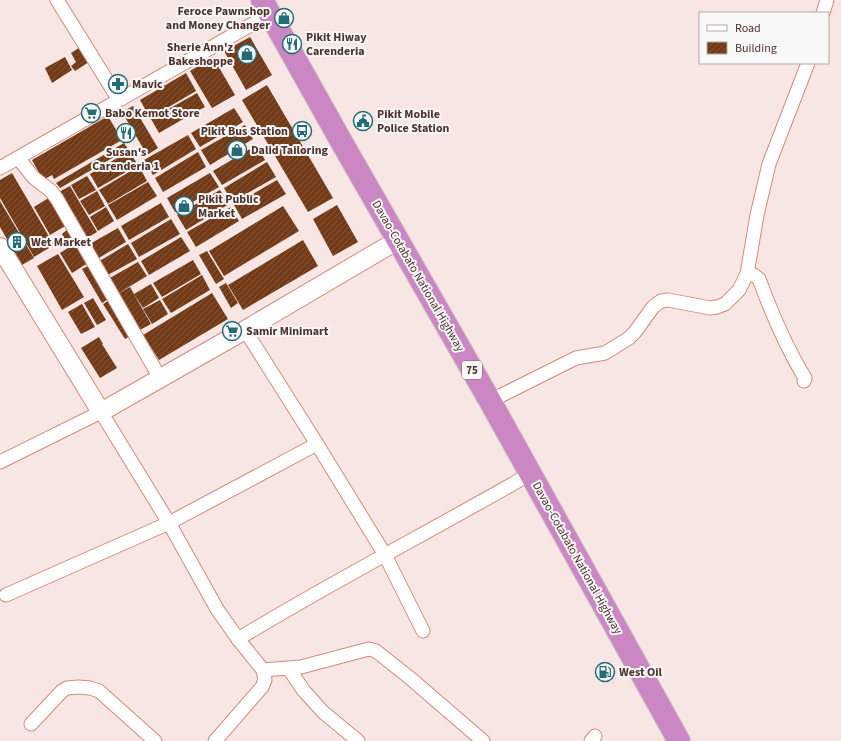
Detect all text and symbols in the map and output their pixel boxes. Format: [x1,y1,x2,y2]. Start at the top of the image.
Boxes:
place label: Feroce Pawnshop and Money Changer [166,3,270,34]
shop icon: Feroce Pawnshop and Money Changer [273,7,295,29]
legend [699,12,829,64]
text: Road [735,20,761,37]
place label: Pikit Hiway Carenderia [306,29,367,60]
restaurant icon: Pikit Hiway Carenderia [281,33,303,55]
place label: Sherie Ann'z Bakeshoppe [167,39,233,70]
text: Building [735,40,777,57]
shop icon: Sherie Ann'z Bakeshoppe [236,43,258,65]
pharmacy icon: Mavic [107,73,129,95]
place label: Mavic [132,76,163,93]
supermarket icon: Babo Kemot Store [80,102,102,124]
place label: Babo Kemot Store [105,105,200,122]
place label: Pikit Mobile Police Station [377,106,450,137]
public building icon: Pikit Mobile Police Station [352,110,374,132]
bus stop icon: Pikit Bus Station [291,120,313,142]
restaurant icon: Susan's Carenderia 1 [115,122,137,144]
place label: Pikit Bus Station [201,123,288,140]
shop icon: Dalid Tailoring [226,139,248,161]
place label: Dalid Tailoring [251,142,329,159]
place label: Susan's Carenderia 1 [92,144,160,175]
place label: Pikit Public Market [198,191,259,222]
shop icon: Pikit Public Market [173,195,195,217]
street label: Davao-Cotabato National Highway [368,197,469,355]
building icon: Wet Market [6,231,28,253]
place label: Wet Market [31,234,91,251]
supermarket icon: Samir Minimart [221,320,243,342]
place label: Samir Minimart [246,323,329,340]
road number: 75 [462,361,482,379]
street label: Davao-Cotabato National Highway [528,479,626,638]
fuel station icon: West Oil [594,661,616,683]
place label: West Oil [619,664,663,681]

